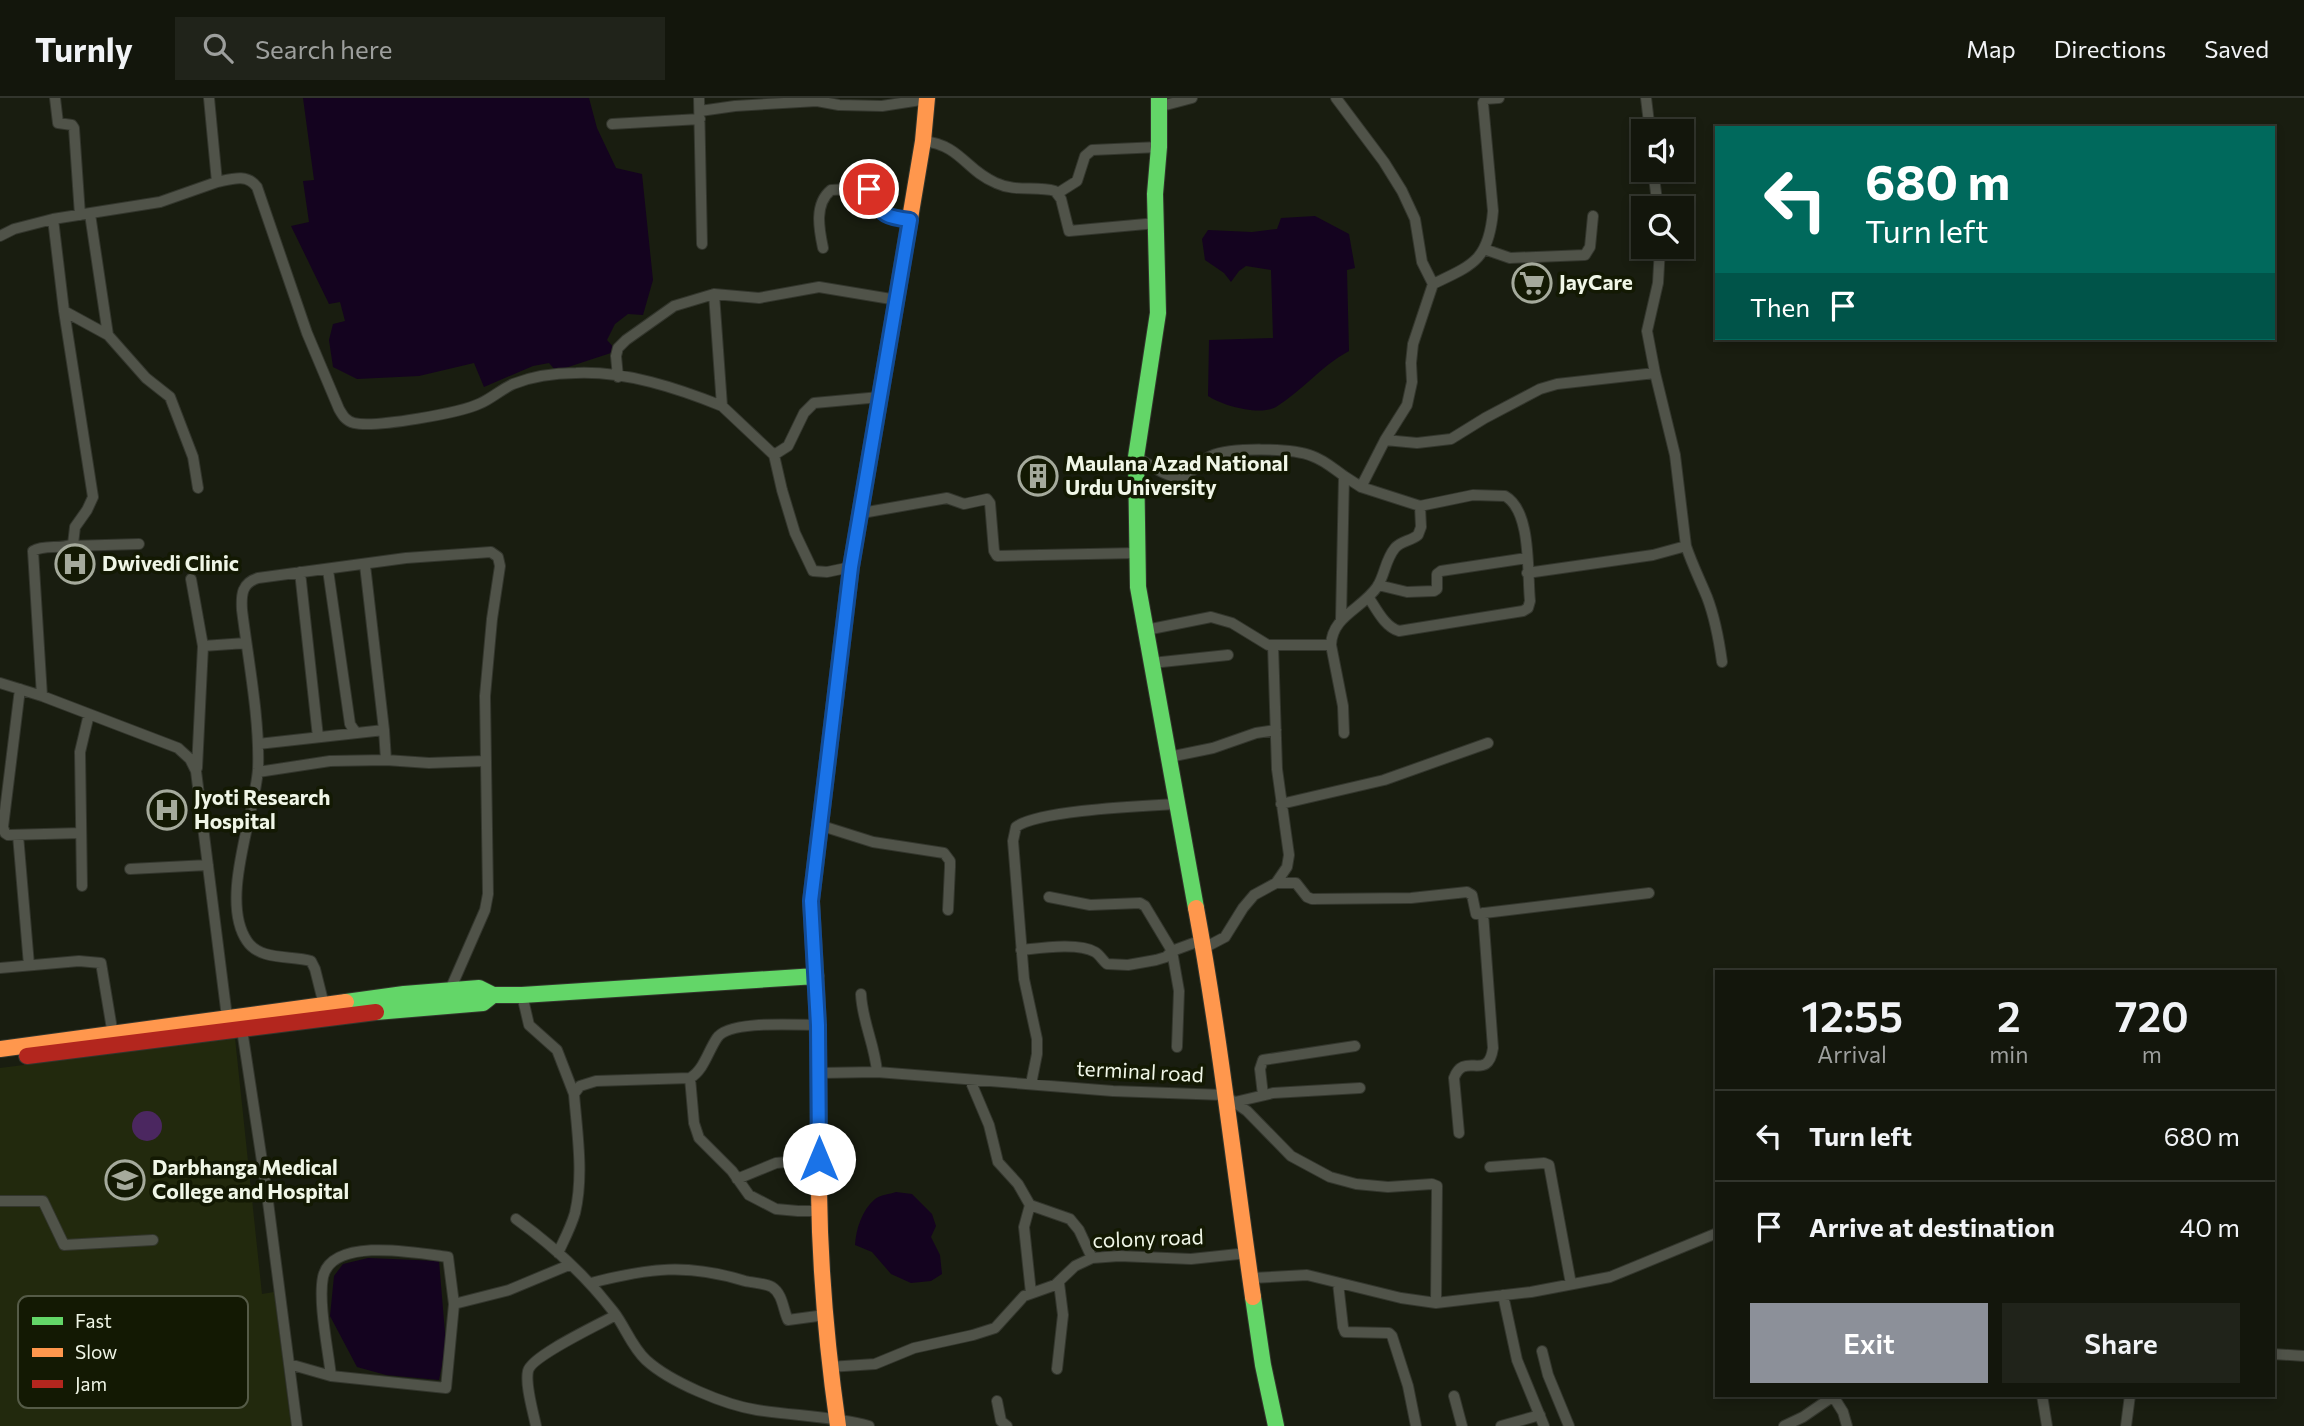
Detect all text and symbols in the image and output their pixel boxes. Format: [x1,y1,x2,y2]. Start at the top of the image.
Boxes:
search box [175,17,665,80]
text: Turnly [35,28,133,69]
icon: search [199,29,237,67]
text: Search here [255,33,392,64]
text: Map [1966,34,2016,63]
text: Directions [2054,34,2166,63]
text: Saved [2204,34,2269,63]
map controls [1631,119,1694,259]
button: sound [1631,119,1694,182]
text: 680 m [1865,150,2010,210]
icon: left [1750,154,1841,245]
pin [839,159,899,219]
icon: arrive [850,170,888,208]
button: search [1631,196,1694,259]
text: Turn left [1865,210,1989,250]
supermarket icon: JayCare [1511,262,1553,304]
place label: JayCare [1559,269,1633,294]
icon: arrive [1824,287,1862,325]
text: Then [1750,291,1810,322]
place label: Maulana Azad National Urdu University [1065,450,1288,499]
building icon: Maulana Azad National Urdu University [1017,455,1059,497]
hospital icon: Dwivedi Clinic [54,543,96,585]
place label: Dwivedi Clinic [102,550,239,575]
place label: Jyoti Research Hospital [194,784,330,833]
hospital icon: Jyoti Research Hospital [146,789,188,831]
text: 12:55 [1801,989,1903,1041]
text: 2 [1997,989,2021,1041]
text: 720 [2115,989,2189,1041]
text: Arrival [1817,1040,1887,1068]
text: min [1989,1040,2028,1068]
text: m [2142,1040,2162,1068]
street label: terminal road [1076,1055,1204,1086]
icon: left [1750,1117,1788,1155]
text: Turn left [1809,1120,1912,1151]
text: 680 m [2164,1120,2240,1151]
position arrow [782,1122,856,1196]
place label: Darbhanga Medical College and Hospital [152,1154,349,1203]
school or university icon: Darbhanga Medical College and Hospital [104,1159,146,1201]
icon: arrive [1750,1208,1788,1246]
text: Arrive at destination [1809,1211,2055,1242]
text: 40 m [2180,1211,2240,1242]
street label: colony road [1092,1223,1204,1252]
legend [18,1296,248,1408]
button: Exit [1750,1303,1988,1383]
button: Share [2002,1303,2240,1383]
text: Fast [75,1309,112,1332]
text: Slow [75,1340,117,1363]
text: Jam [75,1372,107,1395]

